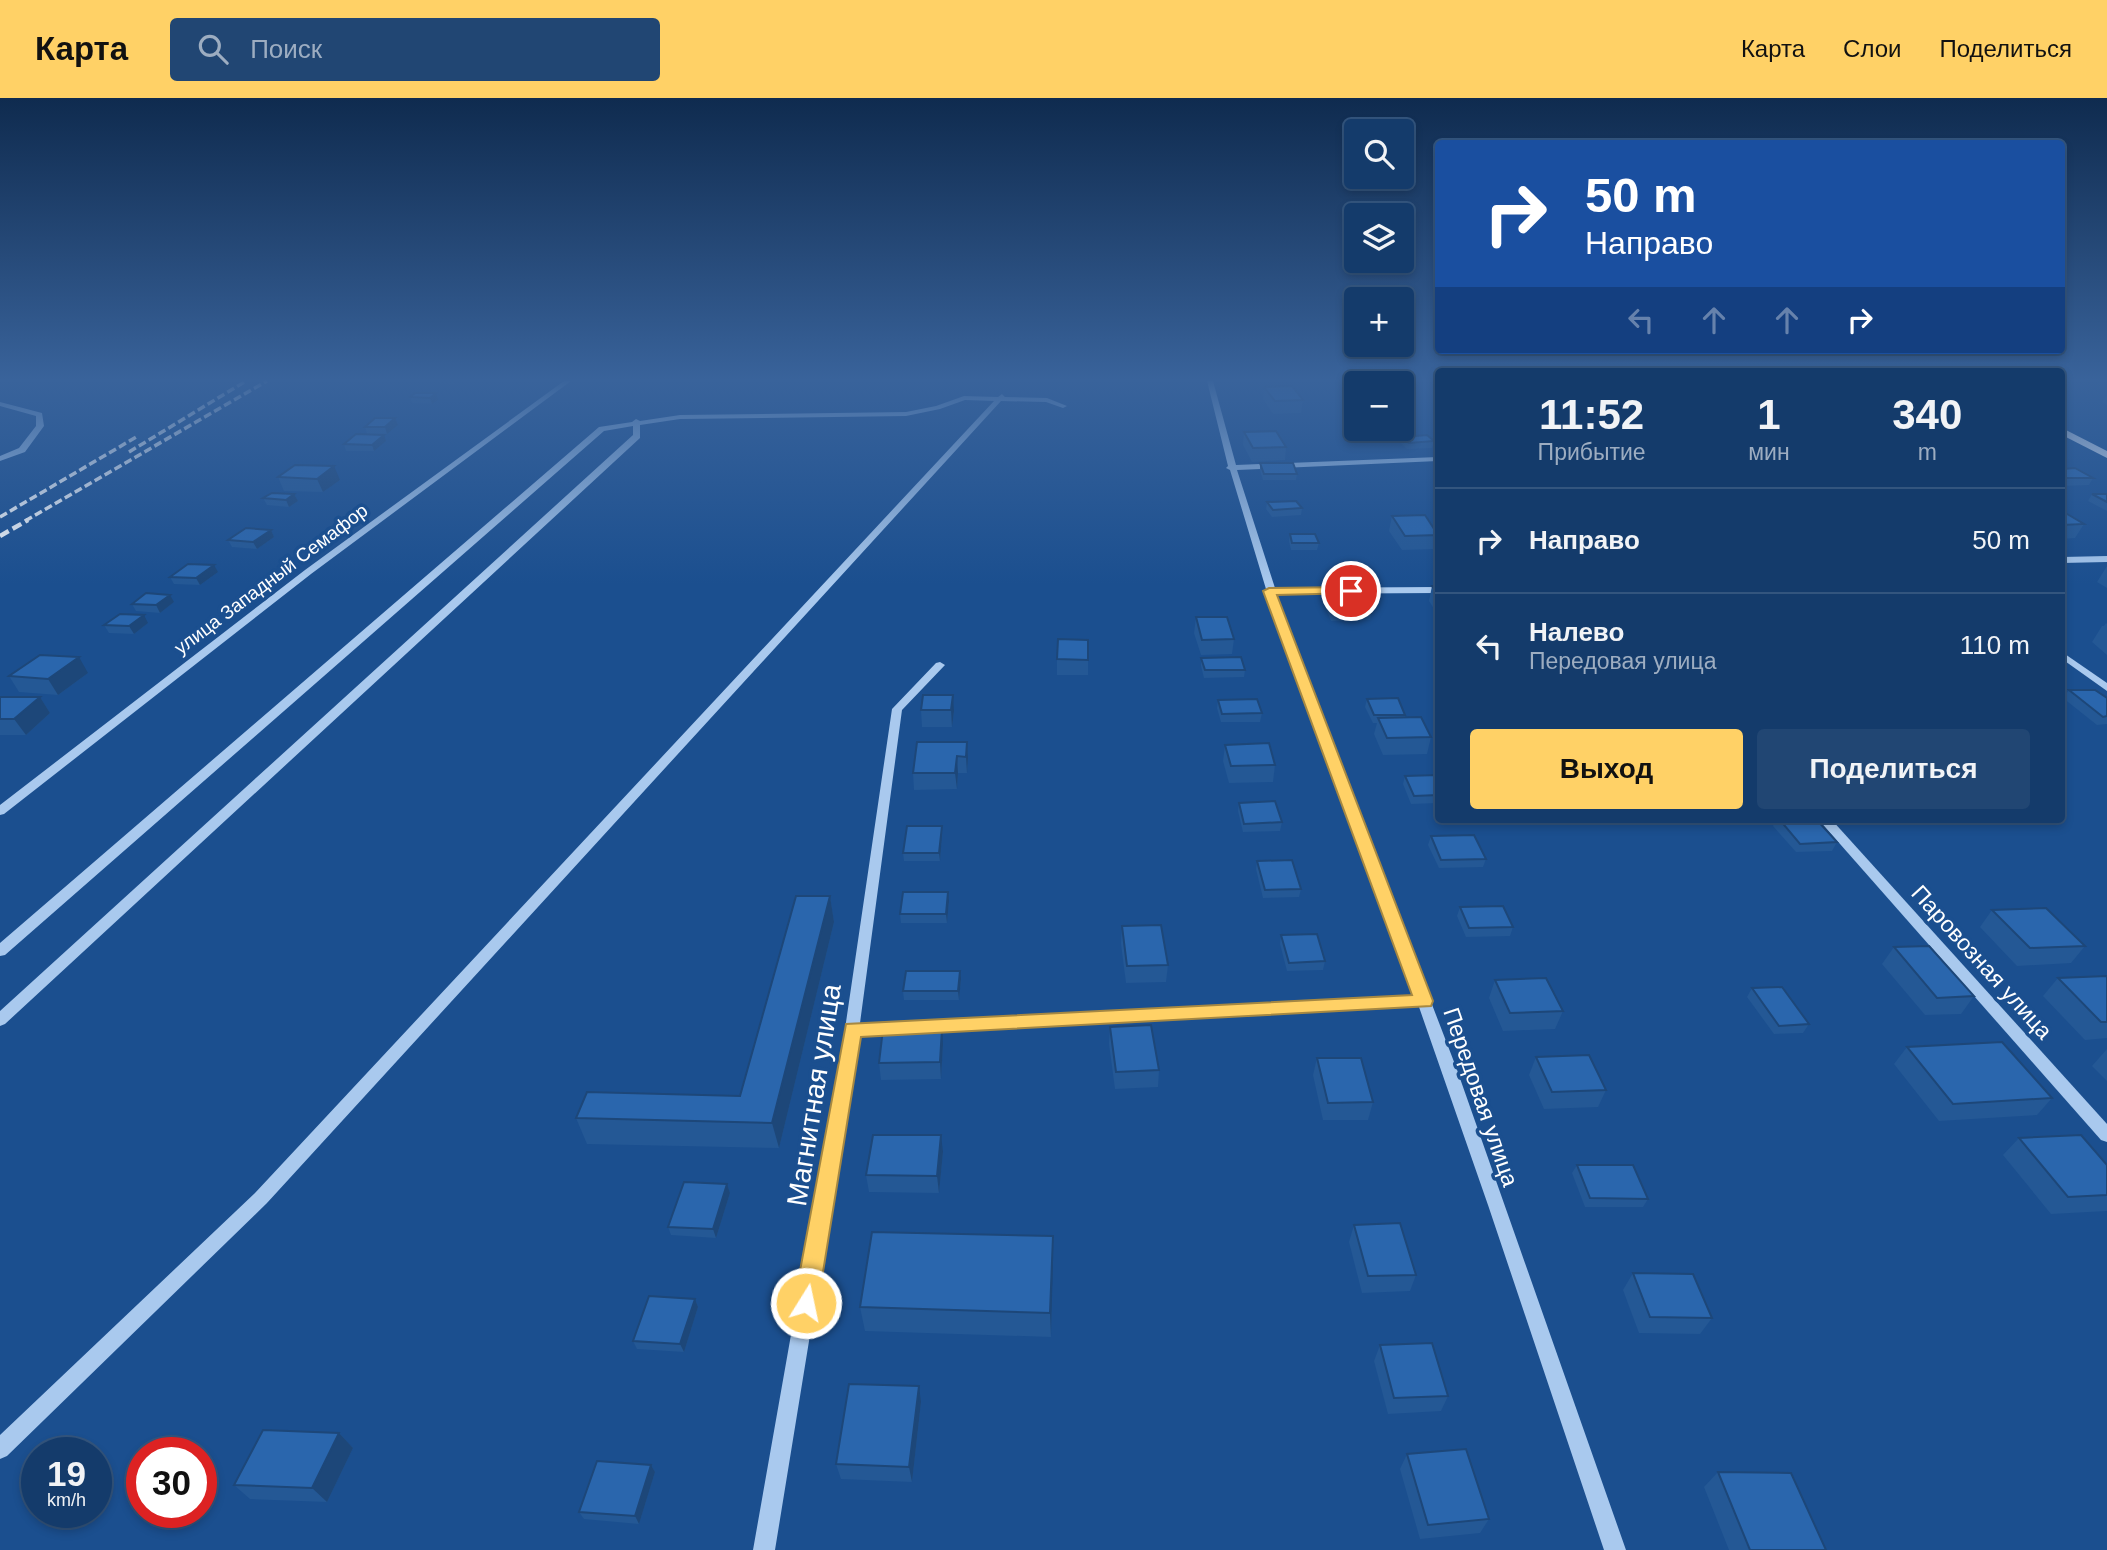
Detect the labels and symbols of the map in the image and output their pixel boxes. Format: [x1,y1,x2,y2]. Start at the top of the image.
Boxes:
street label: улица Западный Семафор [170,500,372,658]
pin [1321,561,1381,621]
street label: Паровозная улица [1906,880,2058,1044]
street label: Магнитная улица [781,981,847,1208]
street label: Передовая улица [1438,1004,1524,1190]
position arrow [769,1266,843,1340]
speed limit sign: 30 [126,1437,217,1528]

